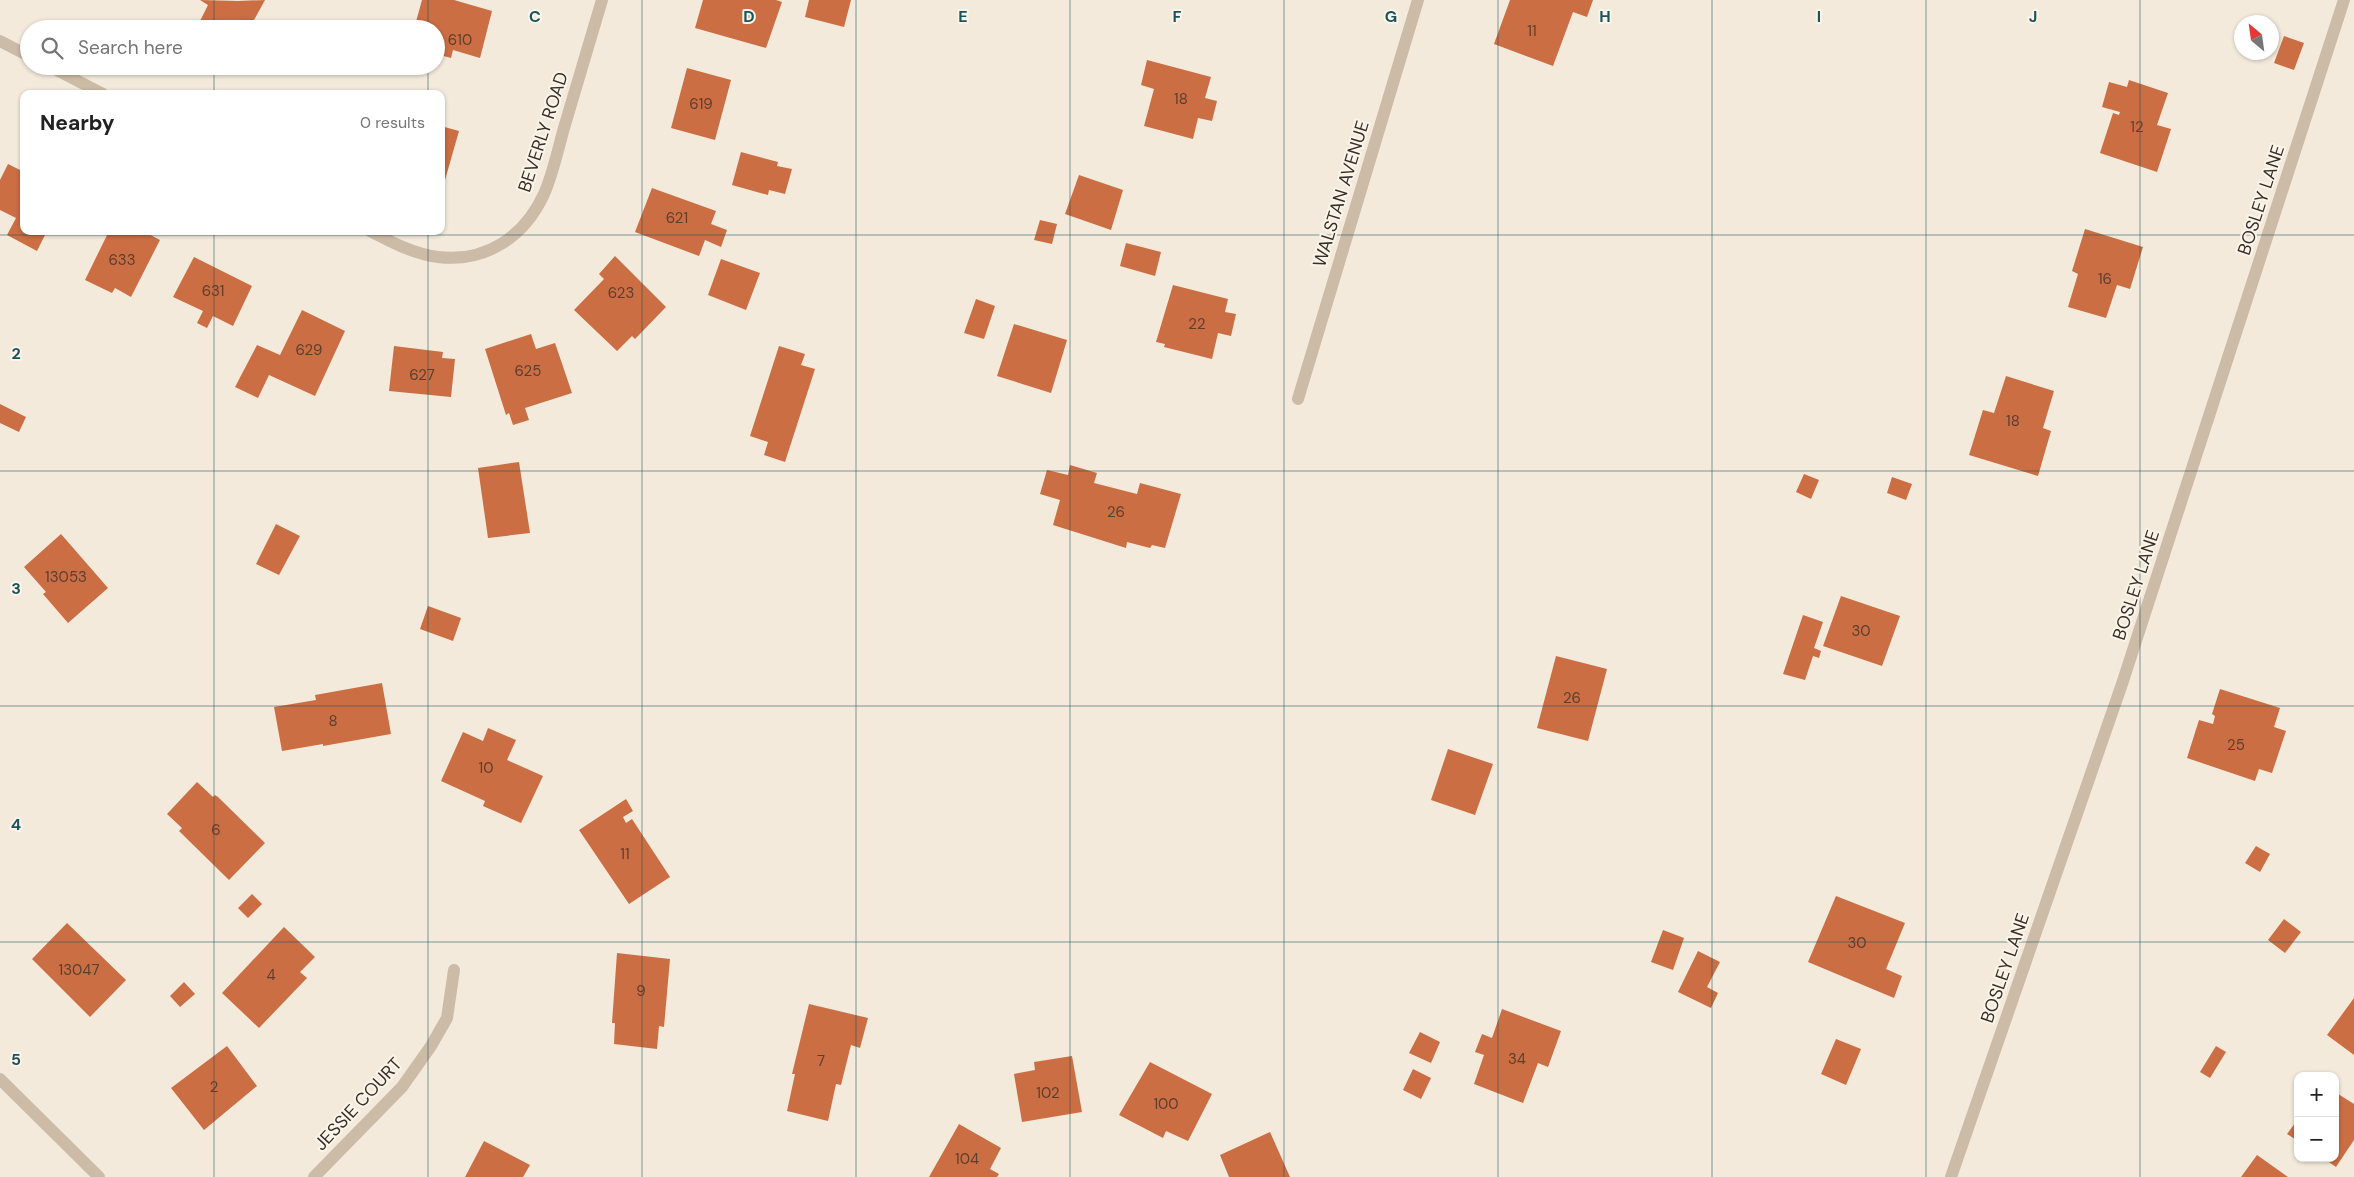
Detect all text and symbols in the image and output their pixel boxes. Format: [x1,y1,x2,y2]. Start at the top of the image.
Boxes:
text: C [529,6,541,27]
text: D [743,6,755,27]
text: E [958,6,968,27]
text: F [1173,6,1182,27]
text: G [1385,6,1397,27]
text: H [1599,6,1611,27]
text: I [1817,6,1821,27]
text: J [2029,6,2037,27]
north arrow [2234,15,2279,60]
search box [20,20,445,75]
house number: 11 [1527,21,1537,41]
house number: 610 [448,30,472,50]
icon: search [38,34,66,62]
text: Search here [78,35,183,60]
street label: BEVERLY ROAD [512,69,574,195]
house number: 18 [1174,89,1188,109]
house number: 619 [689,94,713,114]
text: Nearby [40,109,114,137]
text: 0 results [360,112,425,133]
house number: 12 [2130,117,2144,137]
street label: WALSTAN AVENUE [1307,118,1375,270]
street label: BOSLEY LANE [2232,142,2290,258]
house number: 621 [666,208,688,228]
house number: 633 [108,250,136,270]
house number: 16 [2098,269,2112,289]
house number: 631 [202,281,224,301]
house number: 623 [608,283,634,303]
house number: 22 [1188,314,1206,334]
house number: 629 [296,340,322,360]
text: 2 [11,343,21,364]
house number: 625 [515,361,541,381]
house number: 627 [409,365,435,385]
house number: 18 [2006,411,2020,431]
house number: 26 [1107,502,1125,522]
street label: BOSLEY LANE [2107,527,2165,643]
house number: 13053 [45,567,87,587]
text: 3 [11,578,21,599]
house number: 30 [1851,621,1871,641]
house number: 26 [1563,688,1581,708]
house number: 8 [328,711,338,731]
house number: 25 [2227,735,2245,755]
house number: 10 [479,758,493,778]
text: 4 [11,814,21,835]
house number: 6 [211,820,221,840]
house number: 11 [620,844,630,864]
street label: BOSLEY LANE [1975,910,2035,1026]
house number: 30 [1847,933,1867,953]
house number: 13047 [59,960,99,980]
house number: 4 [266,965,276,985]
house number: 9 [636,981,646,1001]
text: 5 [11,1049,21,1070]
house number: 34 [1508,1049,1526,1069]
house number: 7 [817,1051,825,1071]
street label: JESSIE COURT [309,1052,407,1156]
map controls [2294,1072,2339,1162]
button: + [2294,1072,2339,1117]
house number: 2 [210,1077,218,1097]
house number: 102 [1036,1083,1060,1103]
house number: 100 [1153,1094,1179,1114]
button: − [2294,1117,2339,1162]
house number: 104 [955,1149,979,1169]

